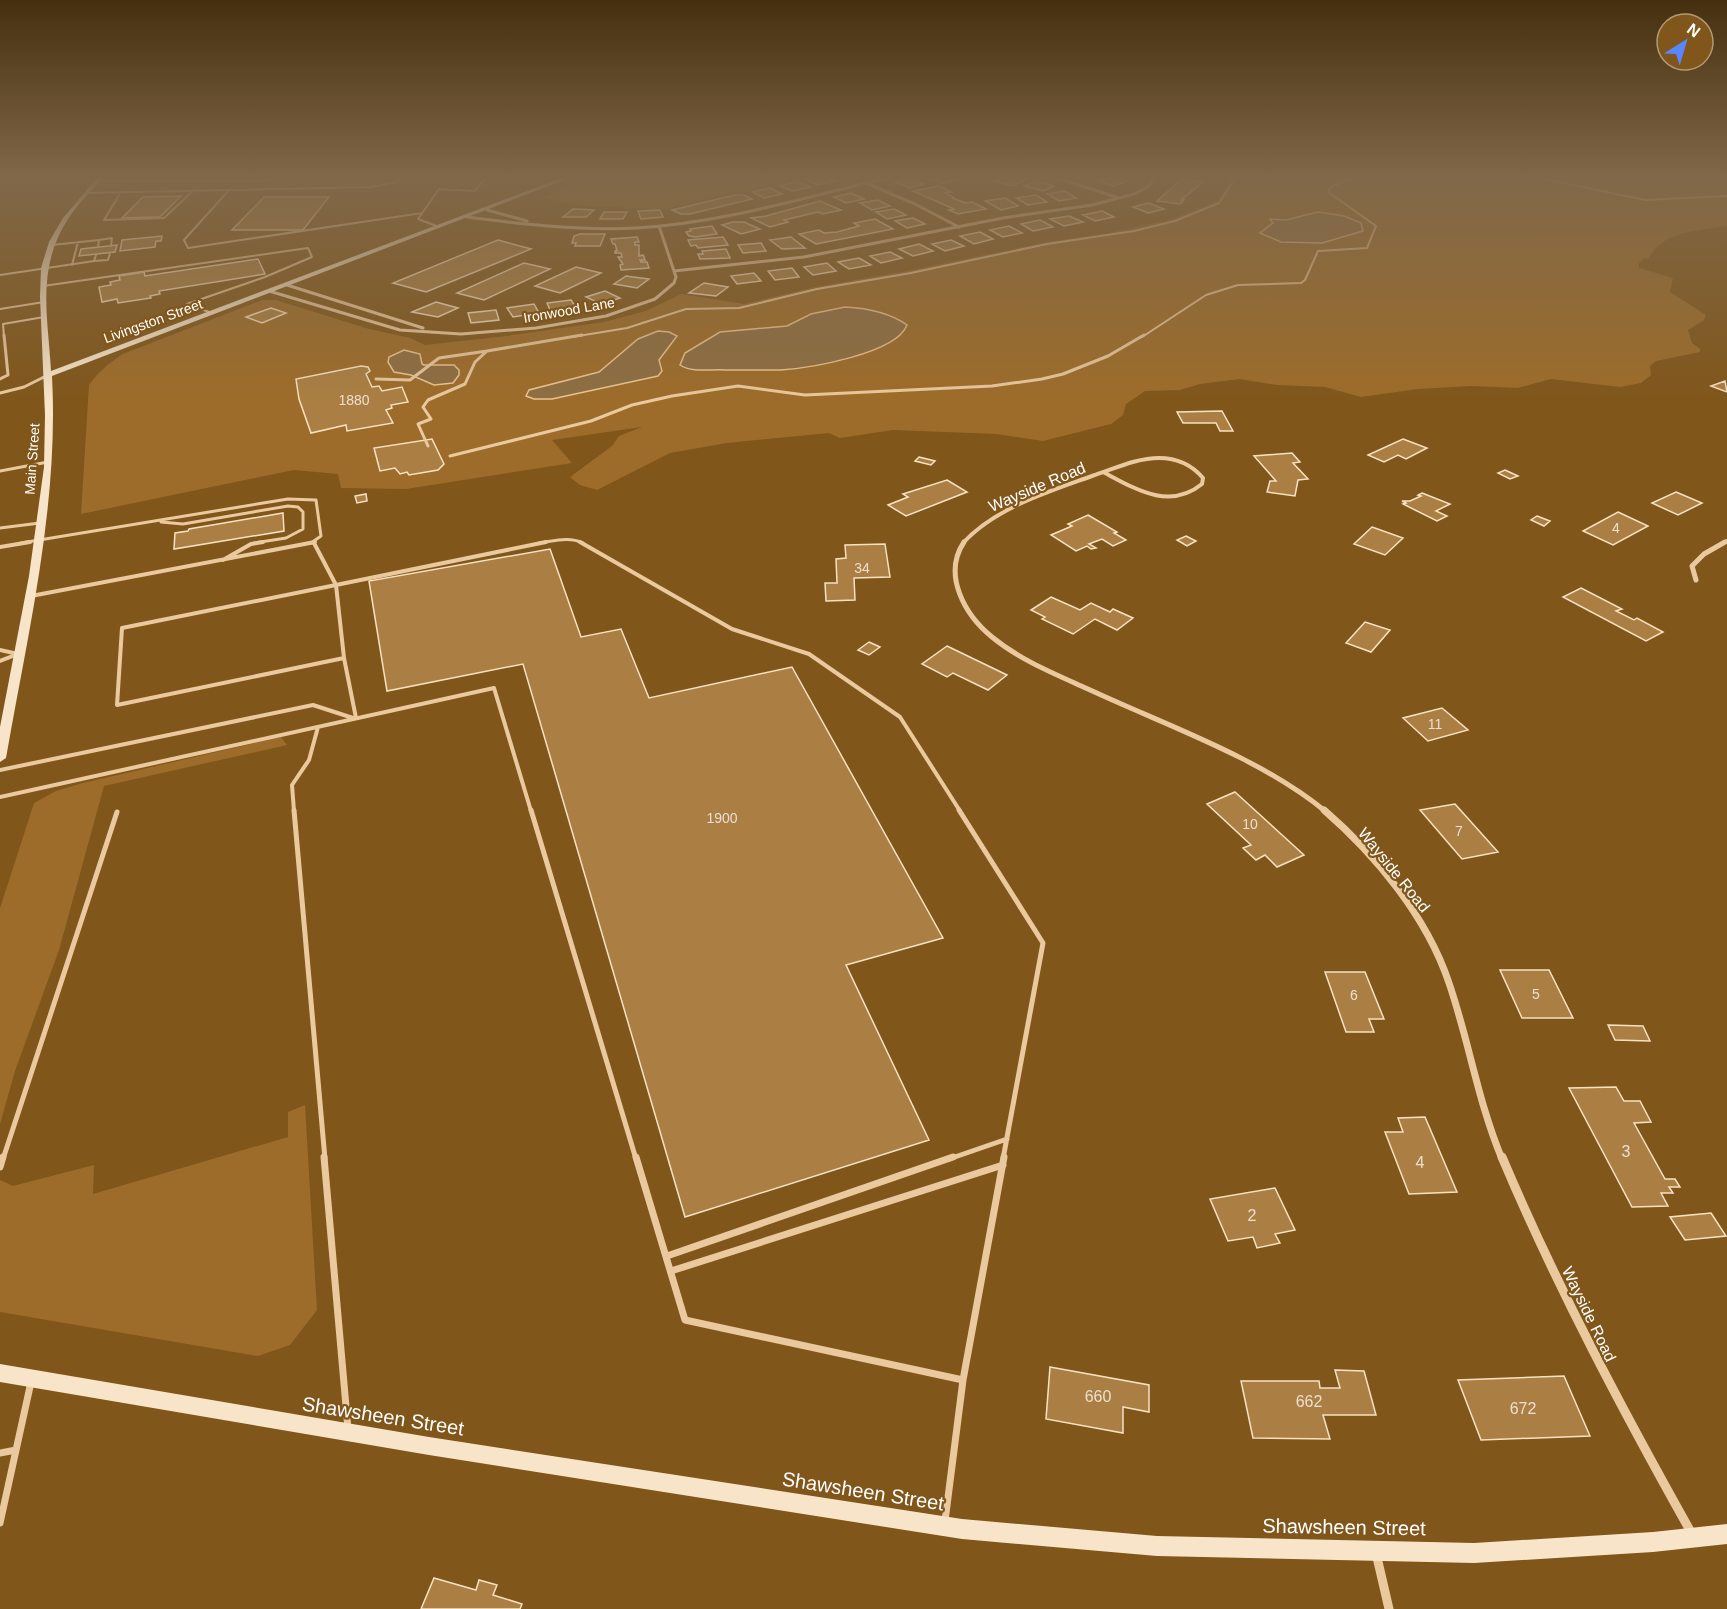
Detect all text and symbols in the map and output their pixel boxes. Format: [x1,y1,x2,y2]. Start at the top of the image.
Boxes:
north arrow [1655,12,1715,72]
text: N [1684,20,1703,41]
street label: Ironwood Lane [522,294,616,326]
street label: Livingston Street [101,296,205,346]
house number: 1880 [338,392,370,408]
street label: Main Street [22,423,42,495]
street label: Wayside Road [986,459,1088,515]
house number: 4 [1612,520,1620,536]
house number: 34 [854,560,870,576]
house number: 11 [1428,716,1442,732]
house number: 1900 [706,810,738,826]
house number: 10 [1242,816,1258,832]
house number: 7 [1455,823,1463,839]
street label: Wayside Road [1355,824,1433,916]
house number: 5 [1532,986,1540,1002]
house number: 6 [1350,987,1358,1003]
house number: 3 [1622,1143,1631,1160]
house number: 4 [1416,1154,1425,1171]
house number: 2 [1248,1207,1257,1224]
street label: Wayside Road [1559,1264,1619,1364]
house number: 660 [1085,1388,1111,1405]
street label: Shawsheen Street [301,1392,466,1440]
house number: 662 [1296,1393,1322,1410]
house number: 672 [1510,1400,1536,1417]
street label: Shawsheen Street [781,1467,946,1515]
street label: Shawsheen Street [1262,1515,1426,1539]

